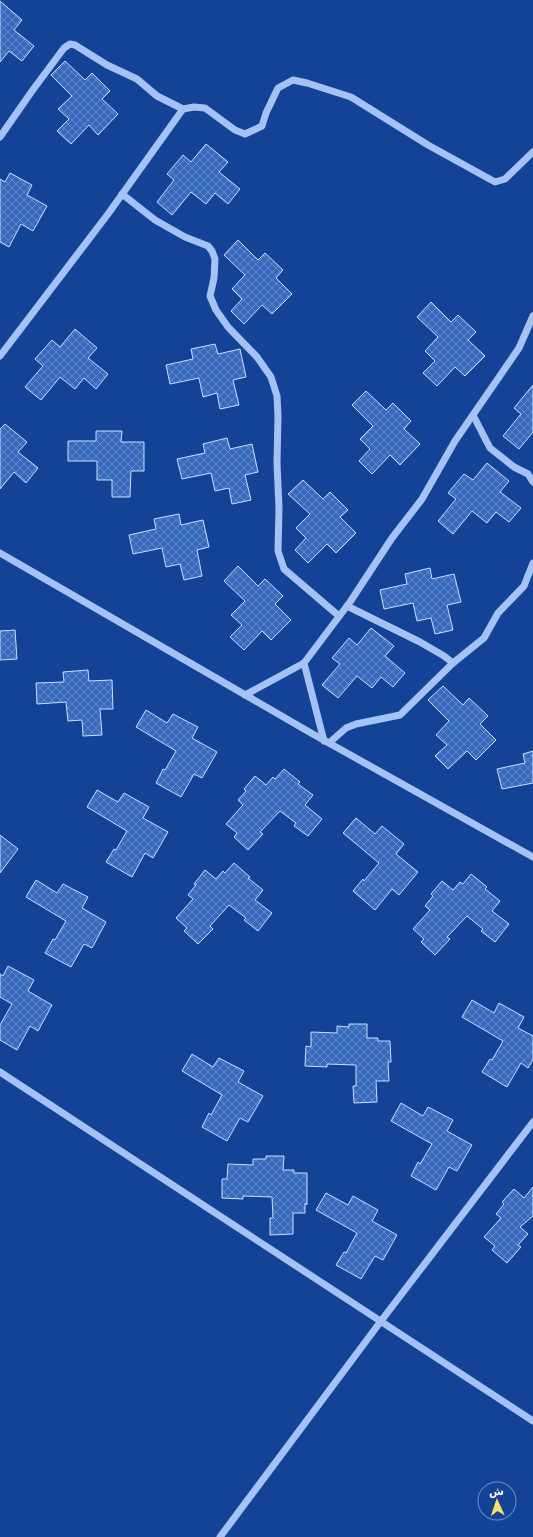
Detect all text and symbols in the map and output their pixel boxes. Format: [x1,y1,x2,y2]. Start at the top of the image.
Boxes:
north arrow [477,1481,517,1521]
text: ش [489,1485,504,1498]

